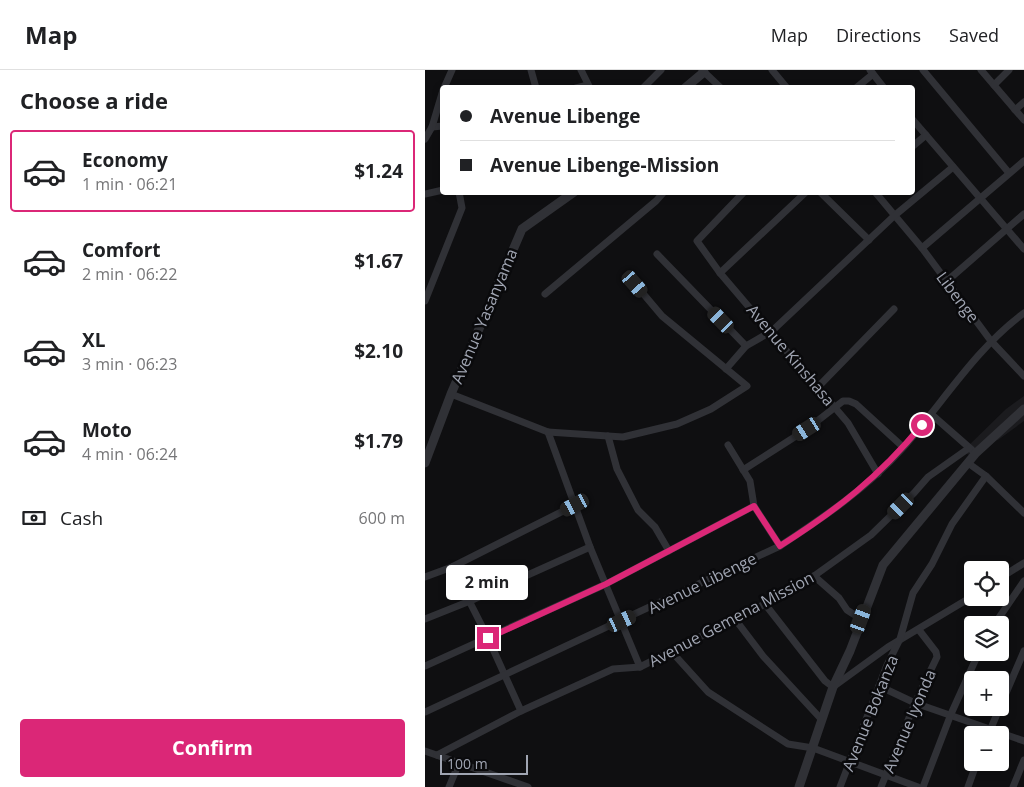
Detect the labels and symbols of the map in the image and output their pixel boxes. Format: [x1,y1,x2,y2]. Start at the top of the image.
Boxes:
street label: Avenue Yasanyama [446,245,522,387]
street label: Libenge [932,267,984,327]
car [619,268,650,300]
street label: Avenue Kinshasa [742,300,840,410]
car [705,304,736,336]
route start [911,414,933,436]
car [790,415,823,443]
car [885,490,916,522]
car [558,492,591,518]
street label: Avenue Libenge [644,547,760,619]
callout: 2 min [447,566,529,600]
street label: Avenue Gemena Mission [644,566,818,672]
car [848,602,873,636]
car [605,608,638,634]
route end [477,627,499,649]
street label: Avenue Bokanza [837,652,903,774]
street label: Avenue Iyonda [877,666,941,776]
scale bar [440,752,527,775]

